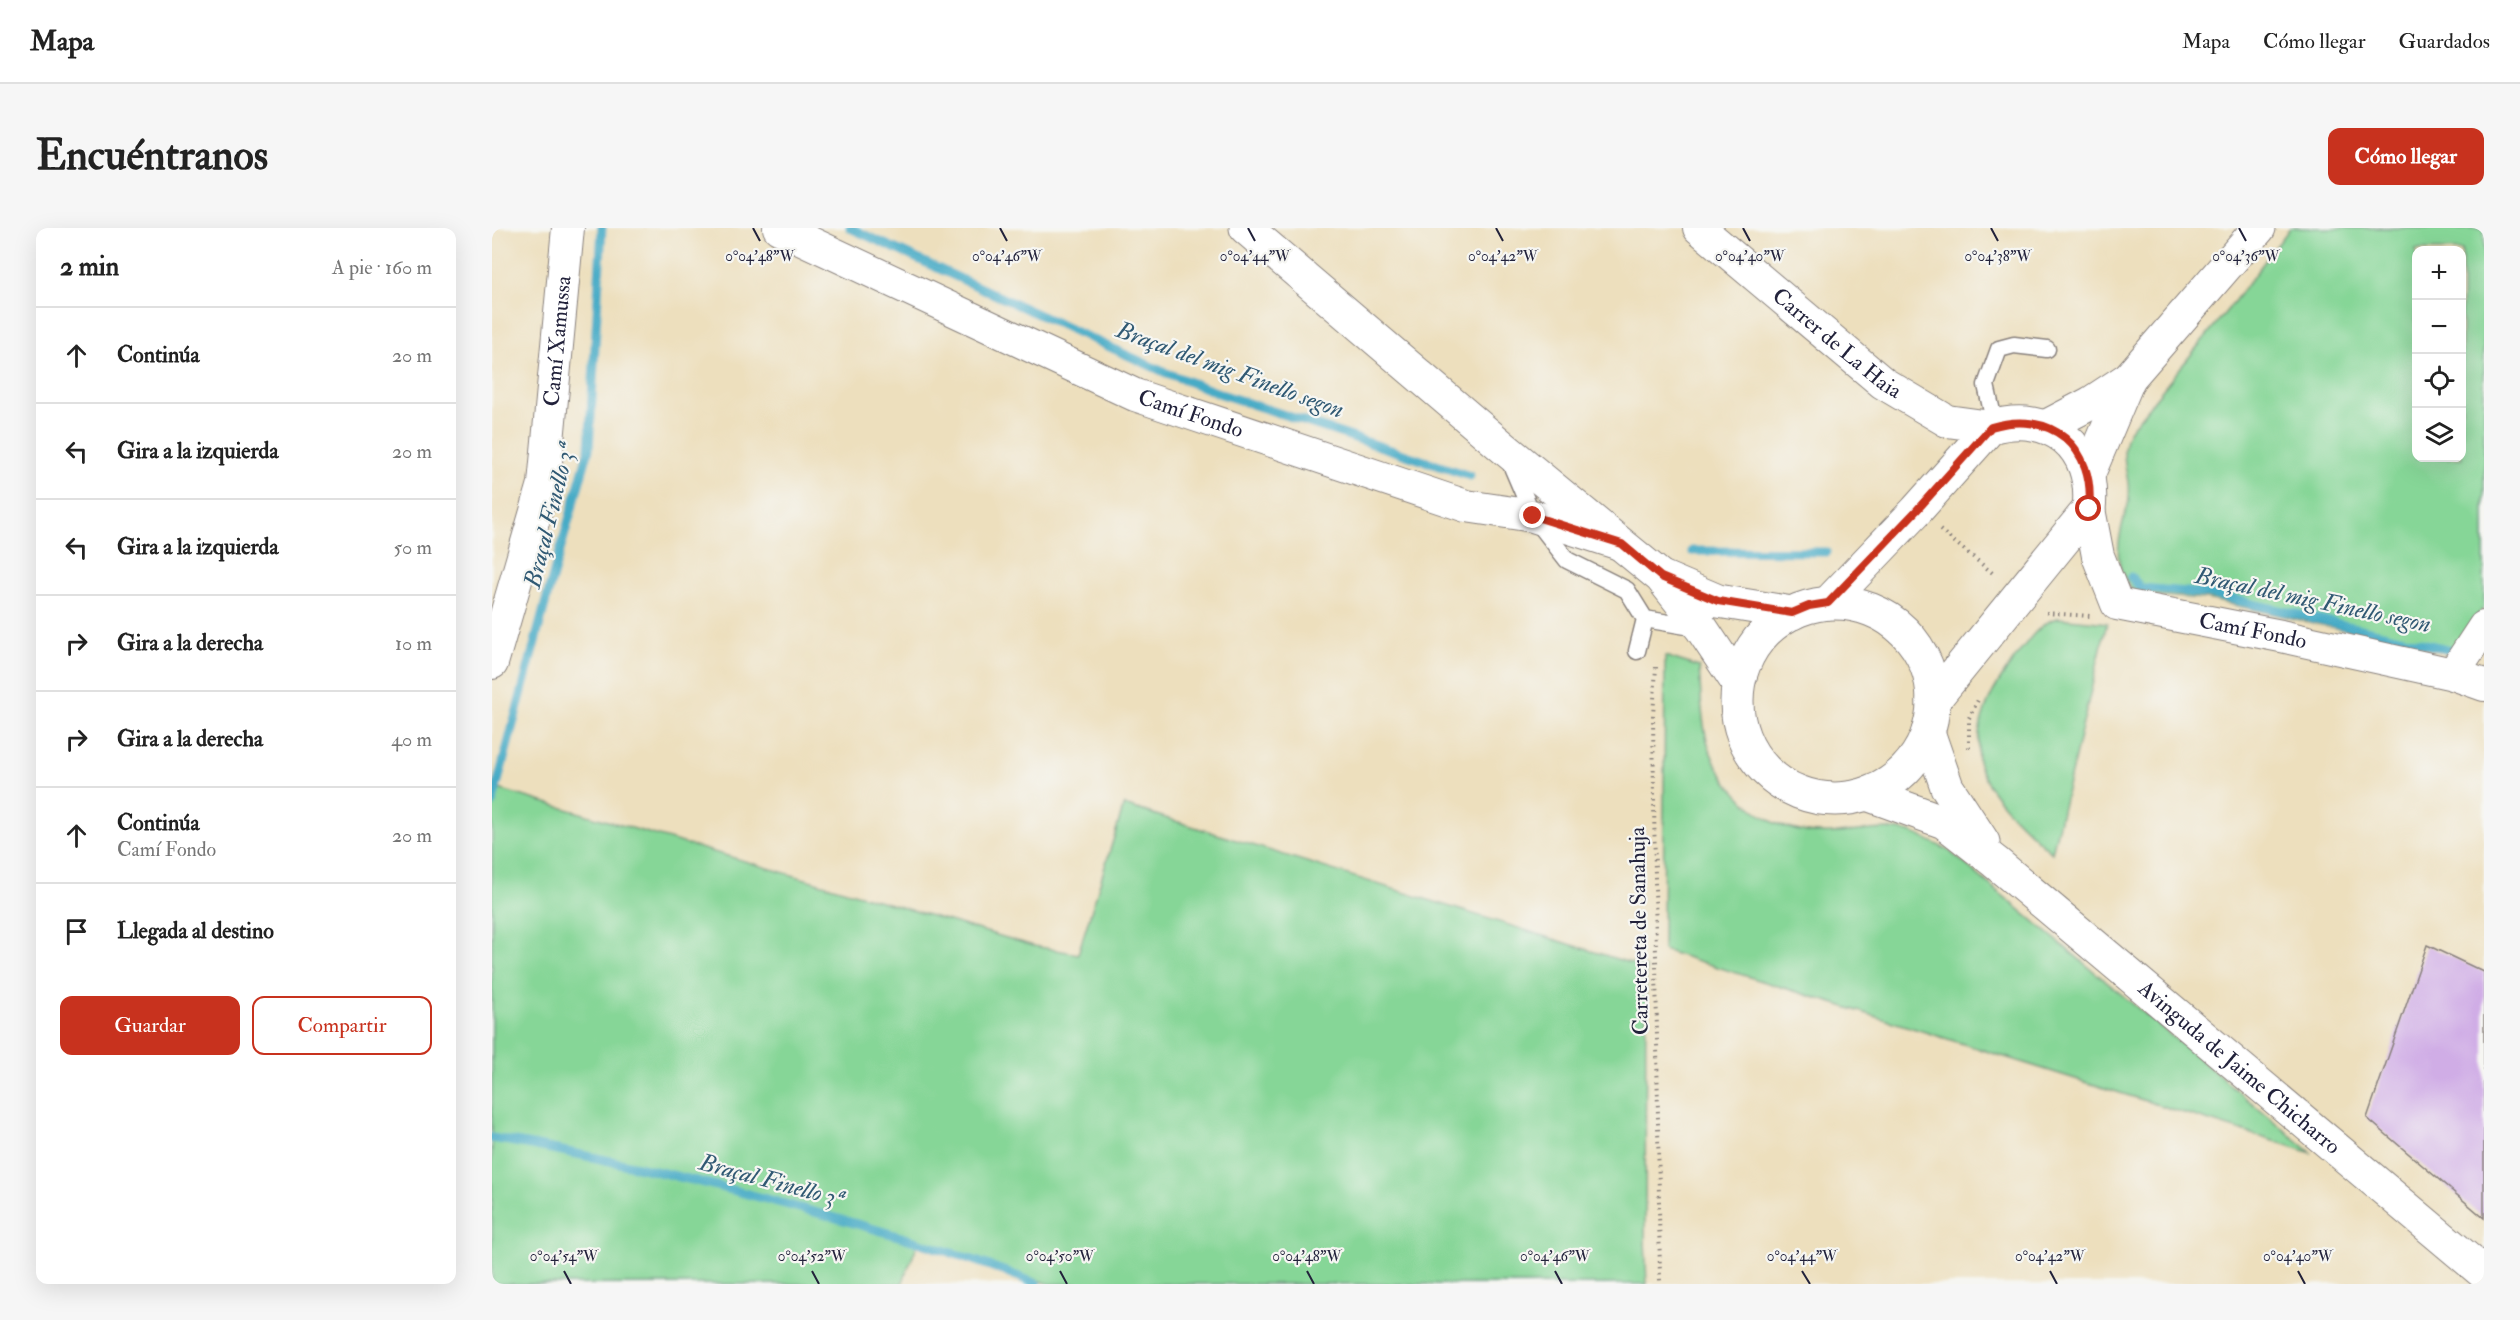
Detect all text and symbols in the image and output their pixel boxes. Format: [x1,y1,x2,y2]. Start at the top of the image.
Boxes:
text: Mapa [30,24,94,59]
text: Mapa [2182,28,2230,55]
text: Cómo llegar [2263,28,2366,55]
text: Guardados [2399,28,2490,55]
button: Cómo llegar [2328,128,2484,185]
text: Encuéntranos [36,130,268,182]
map controls [2412,246,2466,462]
button: + [2412,246,2466,300]
text: 0°04'48"W [725,247,795,266]
text: 0°04'46"W [972,247,1043,266]
text: 0°04'44"W [1220,247,1291,266]
text: 0°04'42"W [1468,247,1539,266]
text: 0°04'40"W [1715,247,1786,266]
text: 0°04'38"W [1964,247,2032,266]
text: 0°04'36"W [2212,247,2281,266]
text: 2 min [60,251,119,283]
text: A pie · 160 m [332,255,432,280]
street label: Camí Xamussa [537,273,578,408]
street label: Carrer de La Haia [1767,282,1908,405]
button: − [2412,300,2466,354]
water label: Braçal del mig Finello segon [1111,314,1348,426]
icon: ahead [60,339,93,372]
text: Continúa [117,341,200,369]
text: 20 m [392,343,432,368]
button: locate [2412,354,2466,408]
street label: Camí Fondo [1134,383,1247,444]
button: layers [2412,408,2466,462]
icon: left [60,435,93,468]
text: Gira a la izquierda [117,437,278,465]
water label: Braçal Finello 3ª [517,438,583,592]
text: 20 m [392,439,432,464]
route start [2075,495,2101,521]
route end [1519,502,1545,528]
icon: left [60,531,93,564]
text: Gira a la izquierda [117,533,278,561]
text: 50 m [393,535,432,560]
water label: Braçal del mig Finello segon [2191,560,2434,640]
street label: Camí Fondo [2197,606,2309,655]
icon: right [60,627,93,660]
text: Gira a la derecha [117,629,263,657]
text: 10 m [395,631,432,656]
icon: right [60,723,93,756]
text: Gira a la derecha [117,725,263,753]
text: 40 m [391,727,432,752]
text: Continúa [117,809,200,837]
icon: ahead [60,819,93,852]
text: 20 m [392,823,432,848]
street label: Carretereta de Sanahuja [1623,826,1655,1035]
text: Camí Fondo [117,837,216,862]
icon: arrive [60,915,93,948]
text: Llegada al destino [117,917,274,945]
street label: Avinguda de Jaime Chicharro [2132,974,2346,1160]
button: Guardar [60,996,240,1055]
button: Compartir [252,996,432,1055]
water label: Braçal Finello 3ª [695,1146,849,1216]
text: 0°04'54"W [530,1247,599,1266]
text: 0°04'52"W [778,1247,847,1266]
text: 0°04'50"W [1026,1247,1095,1266]
text: 0°04'48"W [1272,1247,1342,1266]
text: 0°04'46"W [1520,1247,1591,1266]
text: 0°04'44"W [1767,1247,1838,1266]
text: 0°04'42"W [2015,1247,2086,1266]
text: 0°04'40"W [2263,1247,2334,1266]

